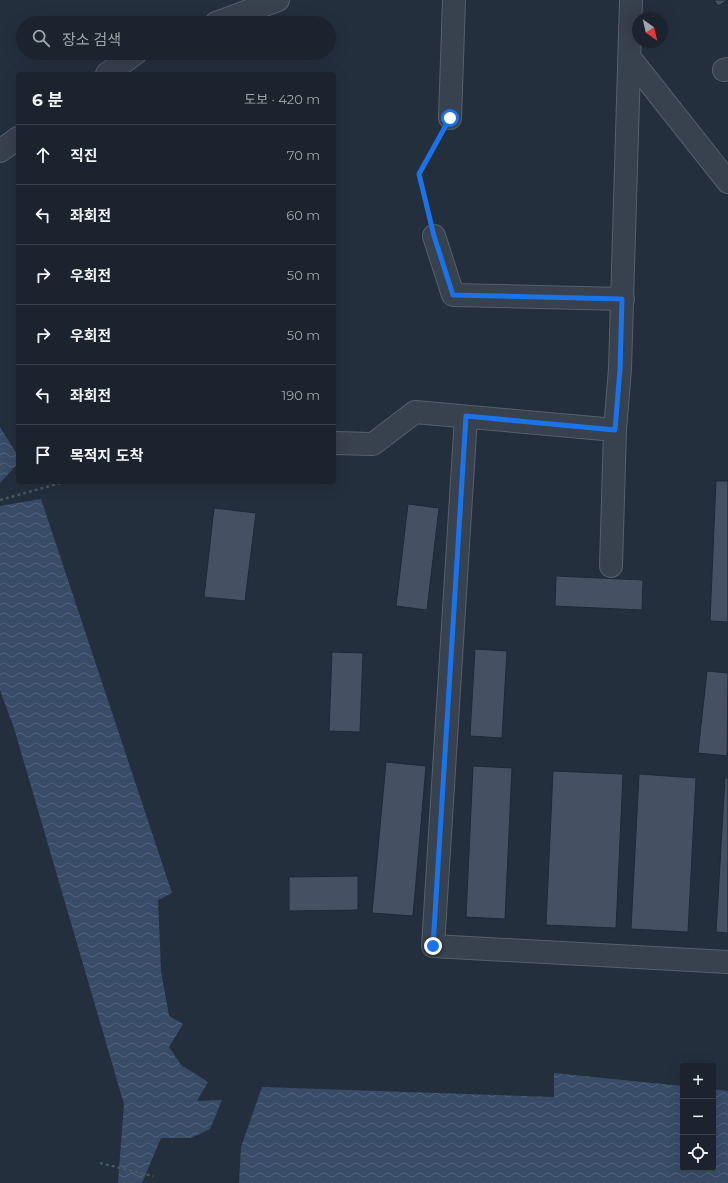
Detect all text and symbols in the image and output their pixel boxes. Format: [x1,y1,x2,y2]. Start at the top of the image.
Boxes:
north arrow [632,12,668,48]
search box [16,16,336,60]
icon: search [30,27,52,49]
text: 장소 검색 [62,30,121,49]
text: 6 분 [32,90,63,110]
text: 도보 · 420 m [244,91,320,107]
route start [441,109,459,127]
icon: ahead [32,144,54,166]
text: 직진 [70,146,98,165]
text: 70 m [287,147,320,163]
icon: left [32,204,54,226]
text: 좌회전 [70,206,111,225]
text: 60 m [286,207,320,223]
icon: right [32,264,54,286]
text: 우회전 [70,266,111,285]
text: 50 m [287,267,320,283]
icon: right [32,324,54,346]
text: 우회전 [70,326,111,345]
text: 50 m [287,327,320,343]
icon: left [32,384,54,406]
text: 좌회전 [70,386,111,405]
text: 190 m [282,387,320,403]
icon: arrive [32,444,54,466]
text: 목적지 도착 [70,446,143,465]
route end [424,937,442,955]
map controls [680,1063,716,1171]
button: + [680,1063,716,1099]
button: − [680,1099,716,1135]
button: locate [680,1135,716,1171]

